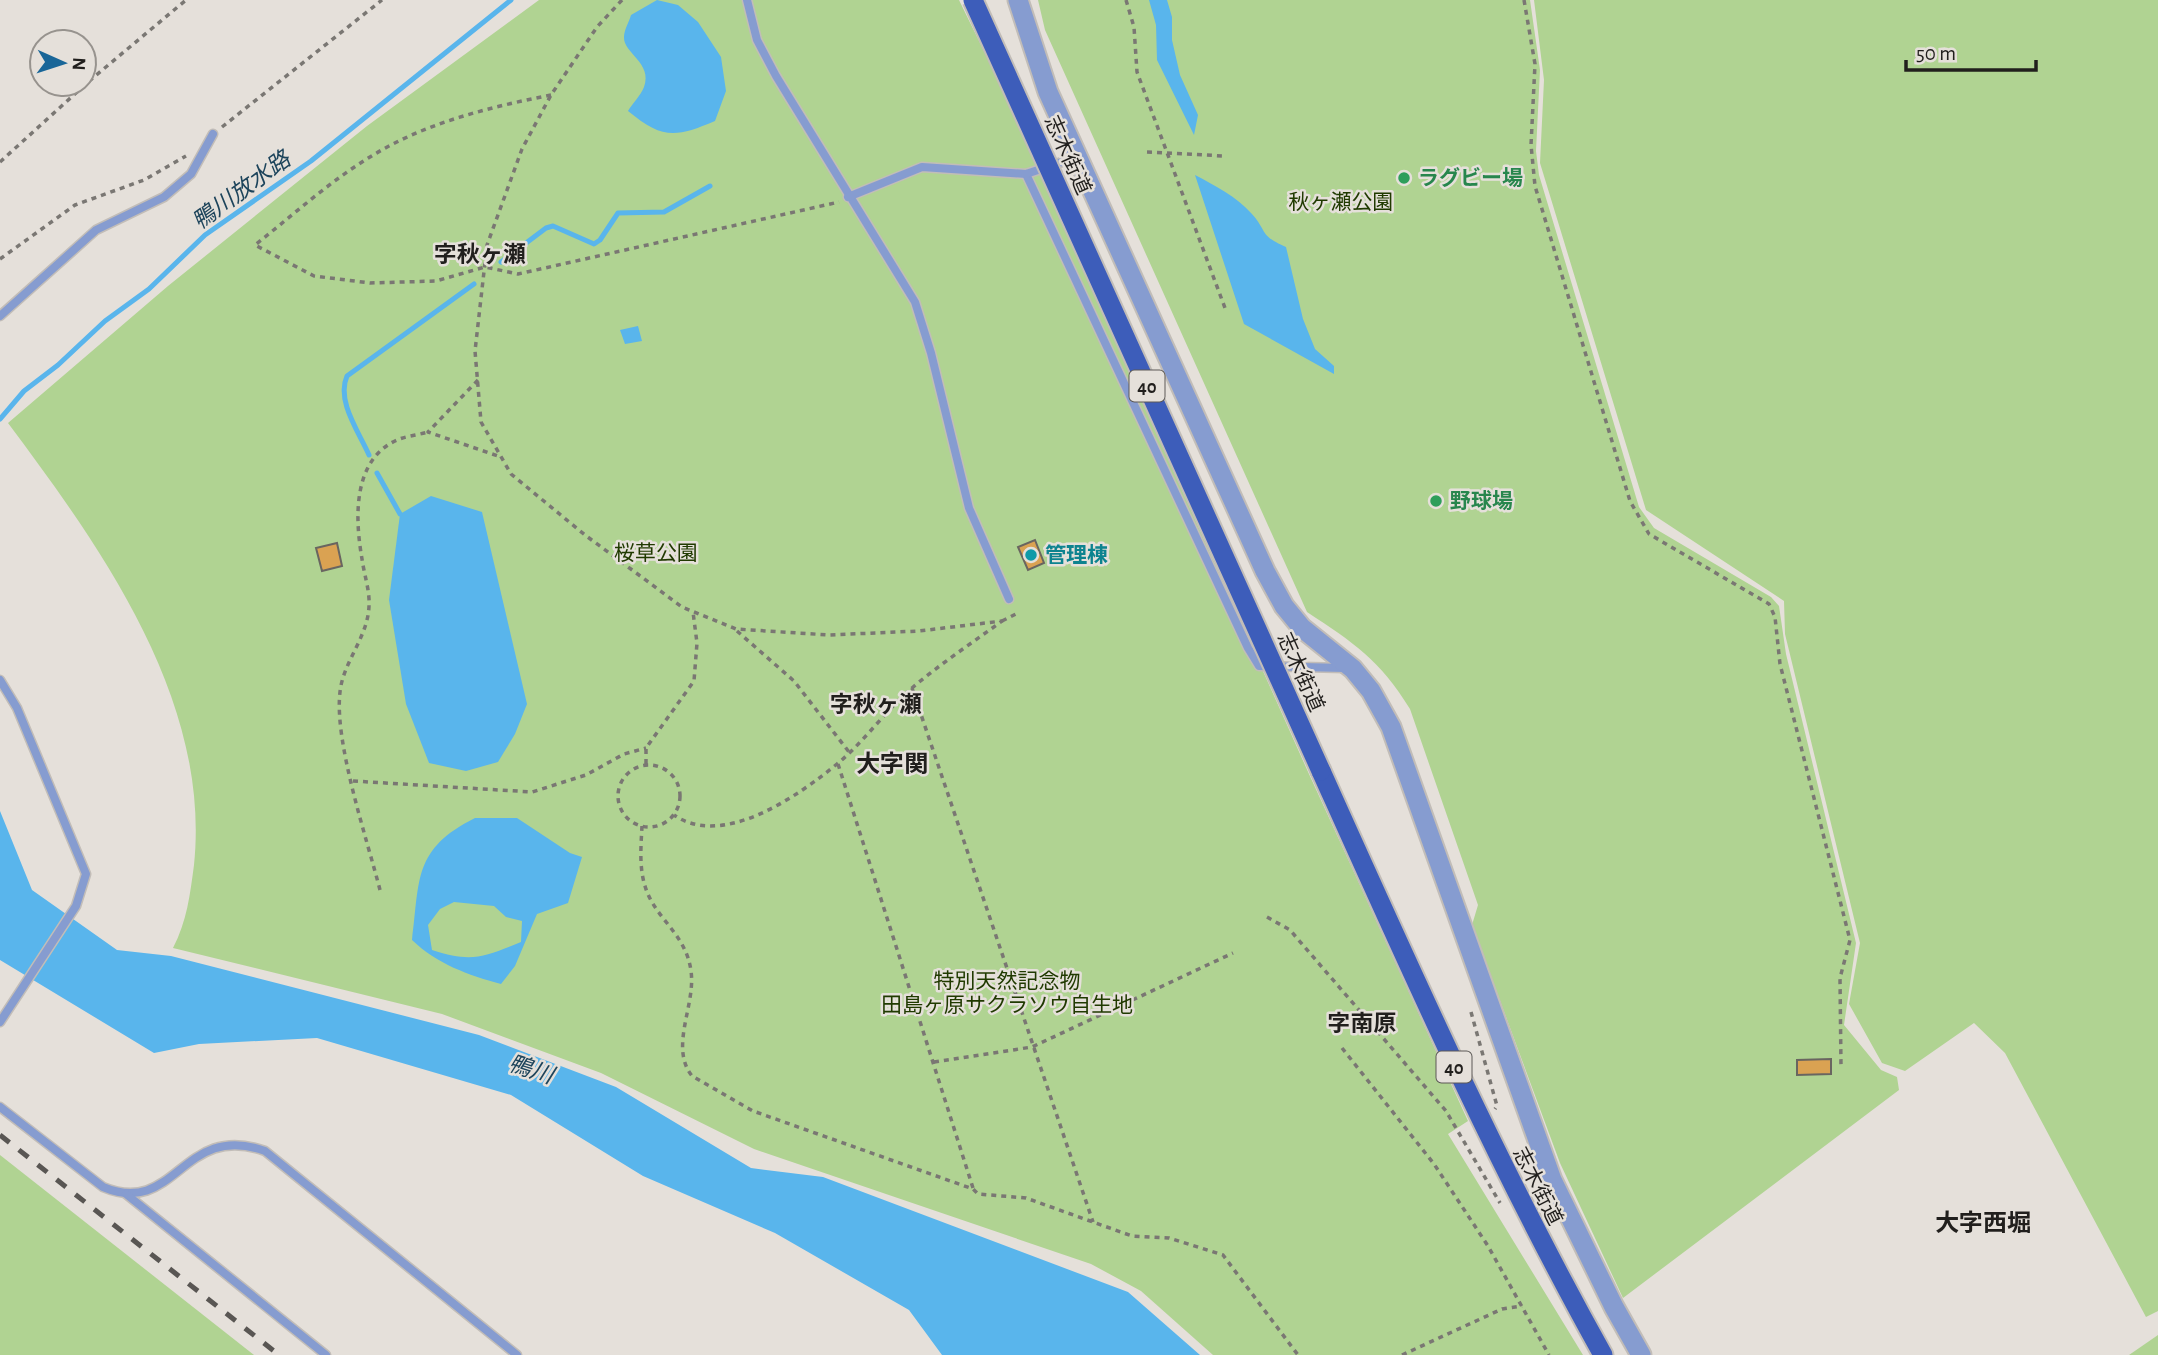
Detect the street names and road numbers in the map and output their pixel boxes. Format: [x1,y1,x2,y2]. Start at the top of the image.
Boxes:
street label: 志木街道 [1041,112,1095,198]
road number: 40 [1130,370,1164,402]
street label: 志木街道 [1274,629,1328,715]
road number: 40 [1436,1051,1472,1082]
street label: 志木街道 [1509,1144,1567,1228]

